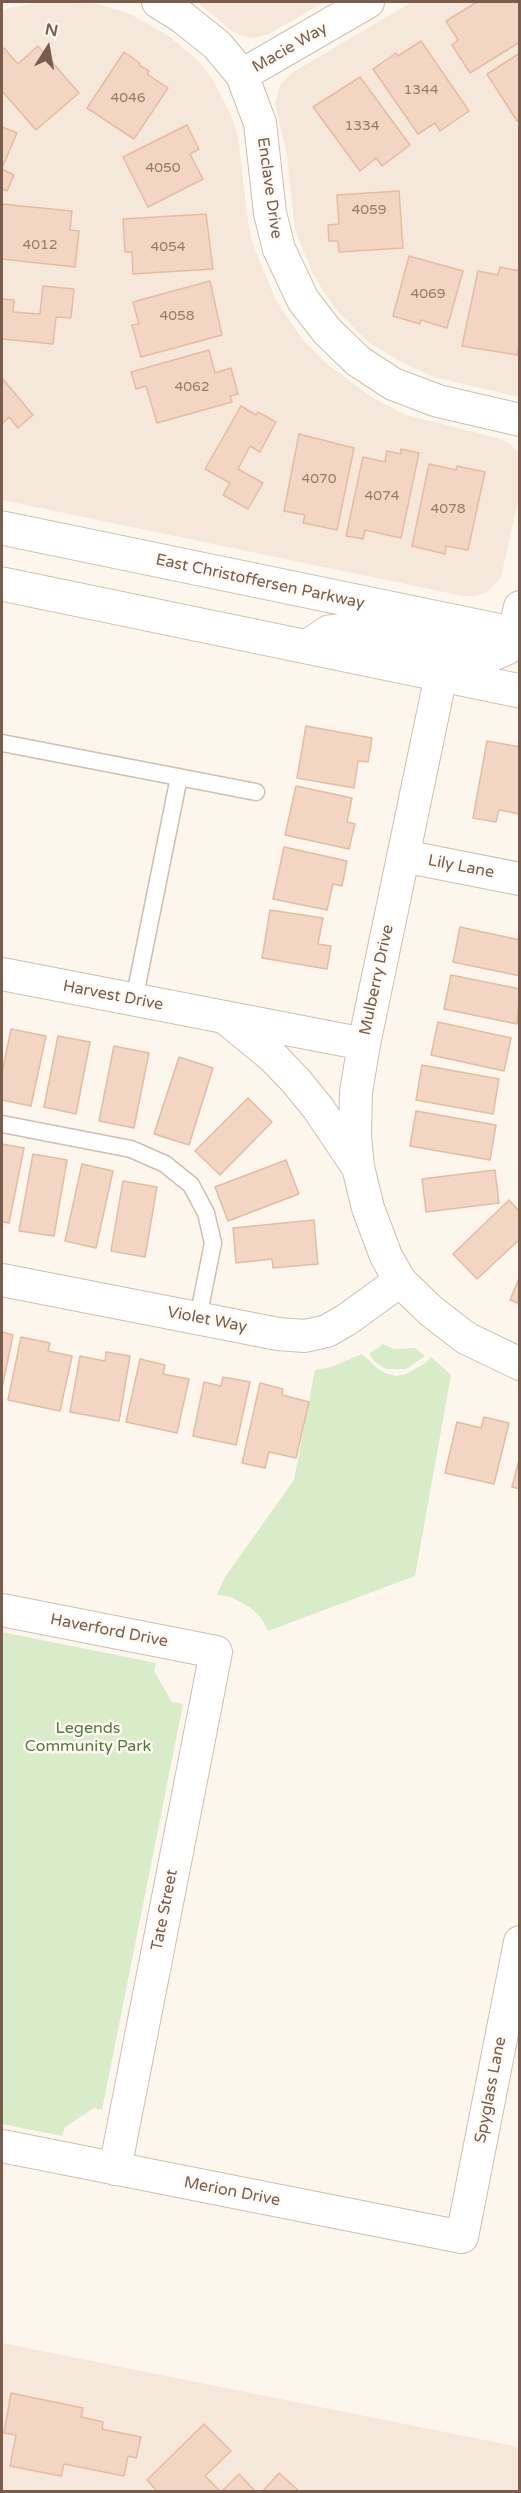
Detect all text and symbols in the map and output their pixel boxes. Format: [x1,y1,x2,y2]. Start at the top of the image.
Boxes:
north arrow [18,18,78,78]
text: N [43,19,60,41]
street label: Macie Way [249,19,331,77]
house number: 1344 [403,82,439,98]
house number: 4046 [110,90,146,106]
house number: 1334 [344,118,380,134]
street label: Enclave Drive [252,136,286,240]
house number: 4050 [145,160,181,176]
house number: 4059 [351,202,387,218]
house number: 4012 [22,237,58,253]
house number: 4054 [150,239,186,255]
house number: 4069 [410,286,446,302]
house number: 4058 [159,308,195,324]
house number: 4062 [174,379,210,395]
house number: 4070 [301,471,337,487]
house number: 4074 [364,488,400,504]
house number: 4078 [430,501,466,517]
street label: East Christoffersen Parkway [154,550,366,614]
street label: Lily Lane [426,851,496,883]
street label: Mulberry Drive [356,923,398,1037]
street label: Harvest Drive [61,977,165,1015]
street label: Violet Way [165,1303,249,1337]
street label: Haverford Drive [49,1610,169,1652]
park label: Legends Community Park [25,1719,151,1757]
street label: Tate Street [148,1868,182,1952]
street label: Spyglass Lane [471,2035,511,2145]
street label: Merion Drive [182,2173,282,2211]

